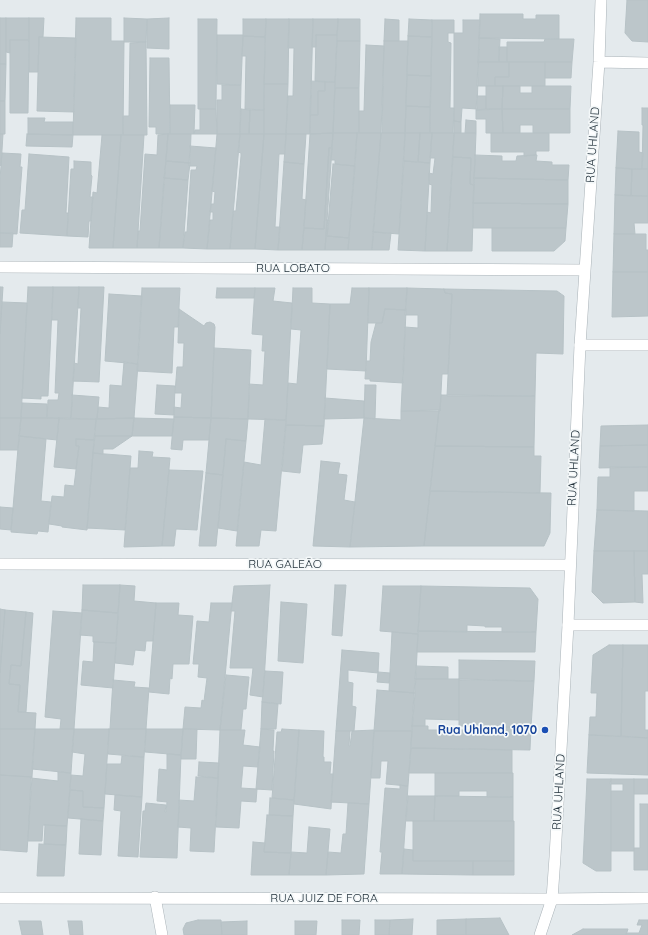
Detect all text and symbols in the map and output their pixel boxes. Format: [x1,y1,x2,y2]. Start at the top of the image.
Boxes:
street label: RUA UHLAND [583,107,603,183]
street label: RUA LOBATO [256,261,330,275]
street label: RUA UHLAND [565,430,583,506]
street label: RUA GALEÃO [248,557,322,571]
place label: Rua Uhland, 1070 [438,723,537,737]
marker: Rua Uhland, 1070 [540,725,550,735]
street label: RUA UHLAND [550,754,568,830]
street label: RUA JUIZ DE FORA [270,891,378,905]

